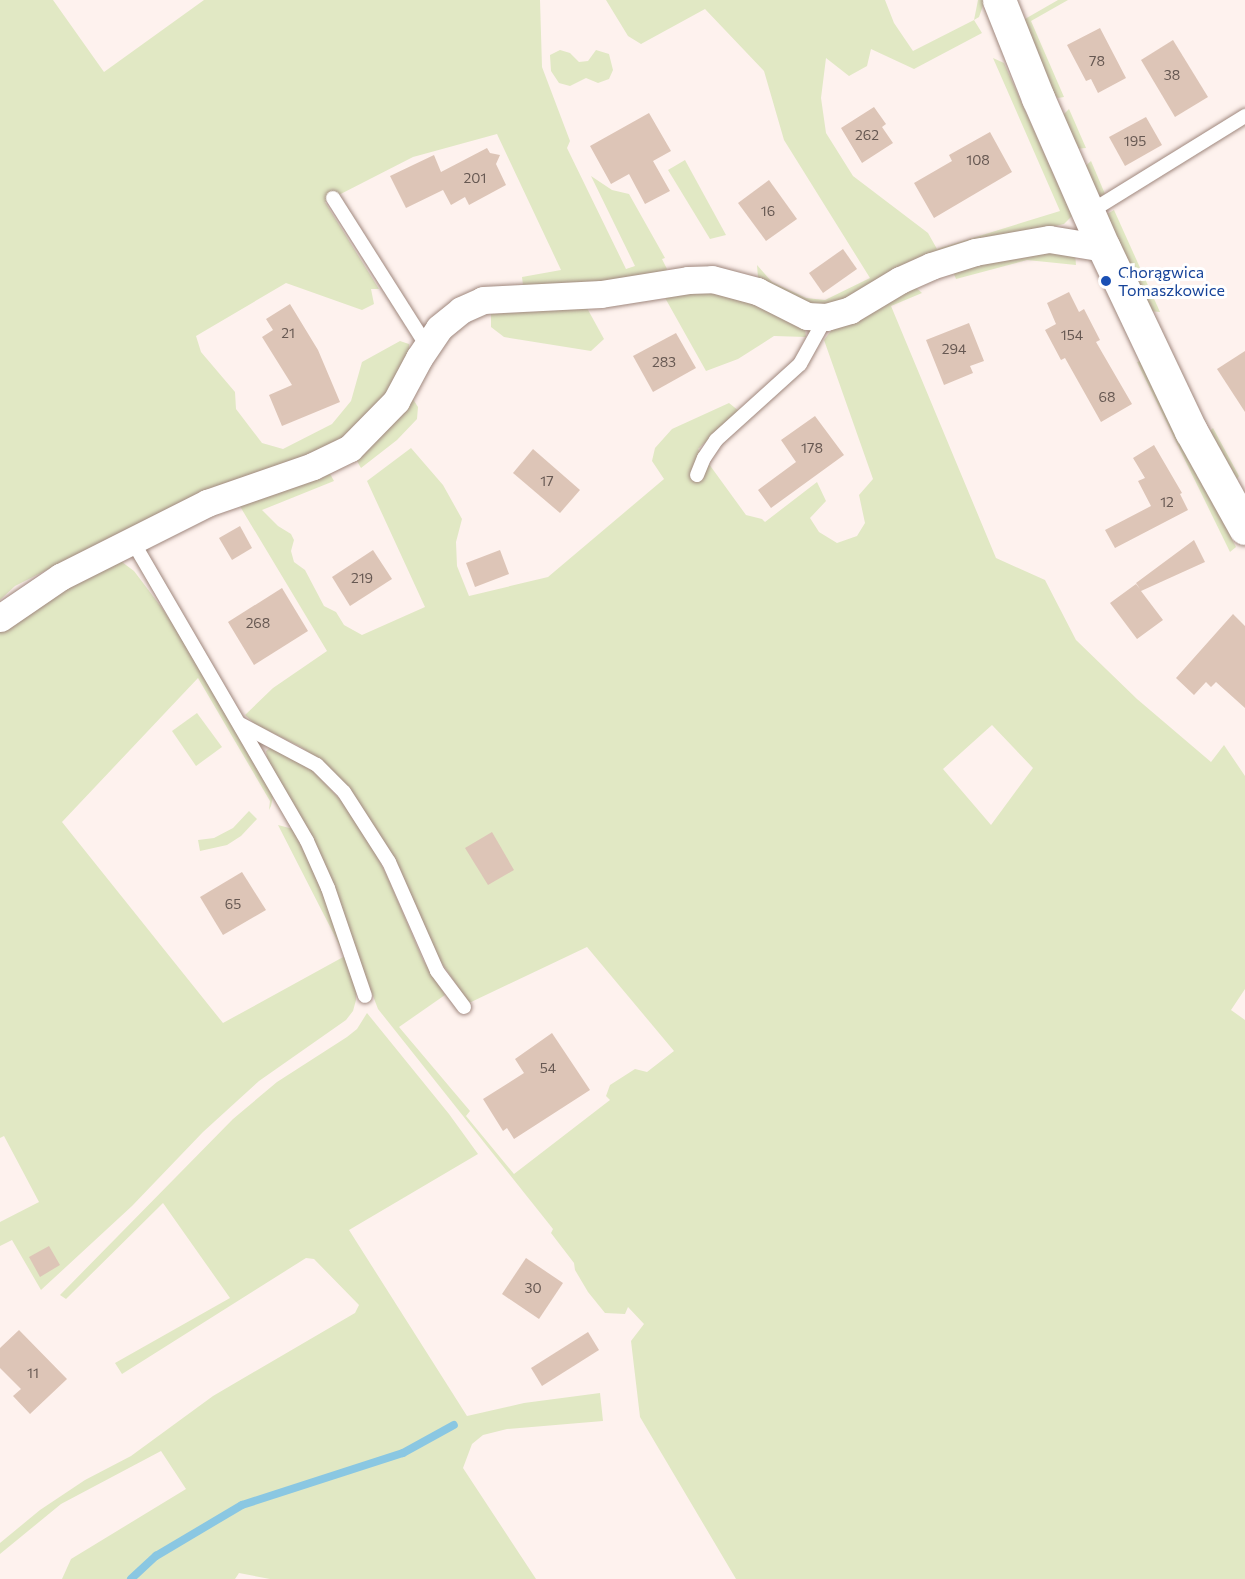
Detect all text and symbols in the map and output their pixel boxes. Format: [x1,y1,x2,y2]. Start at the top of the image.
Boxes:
house number: 78 [1089,53,1105,69]
house number: 38 [1164,67,1180,83]
house number: 262 [855,127,879,143]
house number: 195 [1124,133,1146,149]
house number: 108 [966,152,990,168]
house number: 201 [464,170,486,186]
house number: 16 [761,203,775,219]
place label: Chorągwica Tomaszkowice [1118,262,1225,300]
marker: Chorągwica Tomaszkowice [1099,274,1113,288]
house number: 21 [281,325,295,341]
house number: 154 [1061,327,1083,343]
house number: 294 [942,341,966,357]
house number: 283 [652,354,676,370]
house number: 68 [1099,389,1115,405]
house number: 178 [801,440,823,456]
house number: 17 [540,473,554,489]
house number: 12 [1160,494,1174,510]
house number: 219 [351,570,373,586]
house number: 268 [246,615,270,631]
house number: 65 [225,896,241,912]
house number: 54 [540,1060,556,1076]
house number: 30 [524,1280,542,1296]
house number: 11 [27,1365,39,1381]

